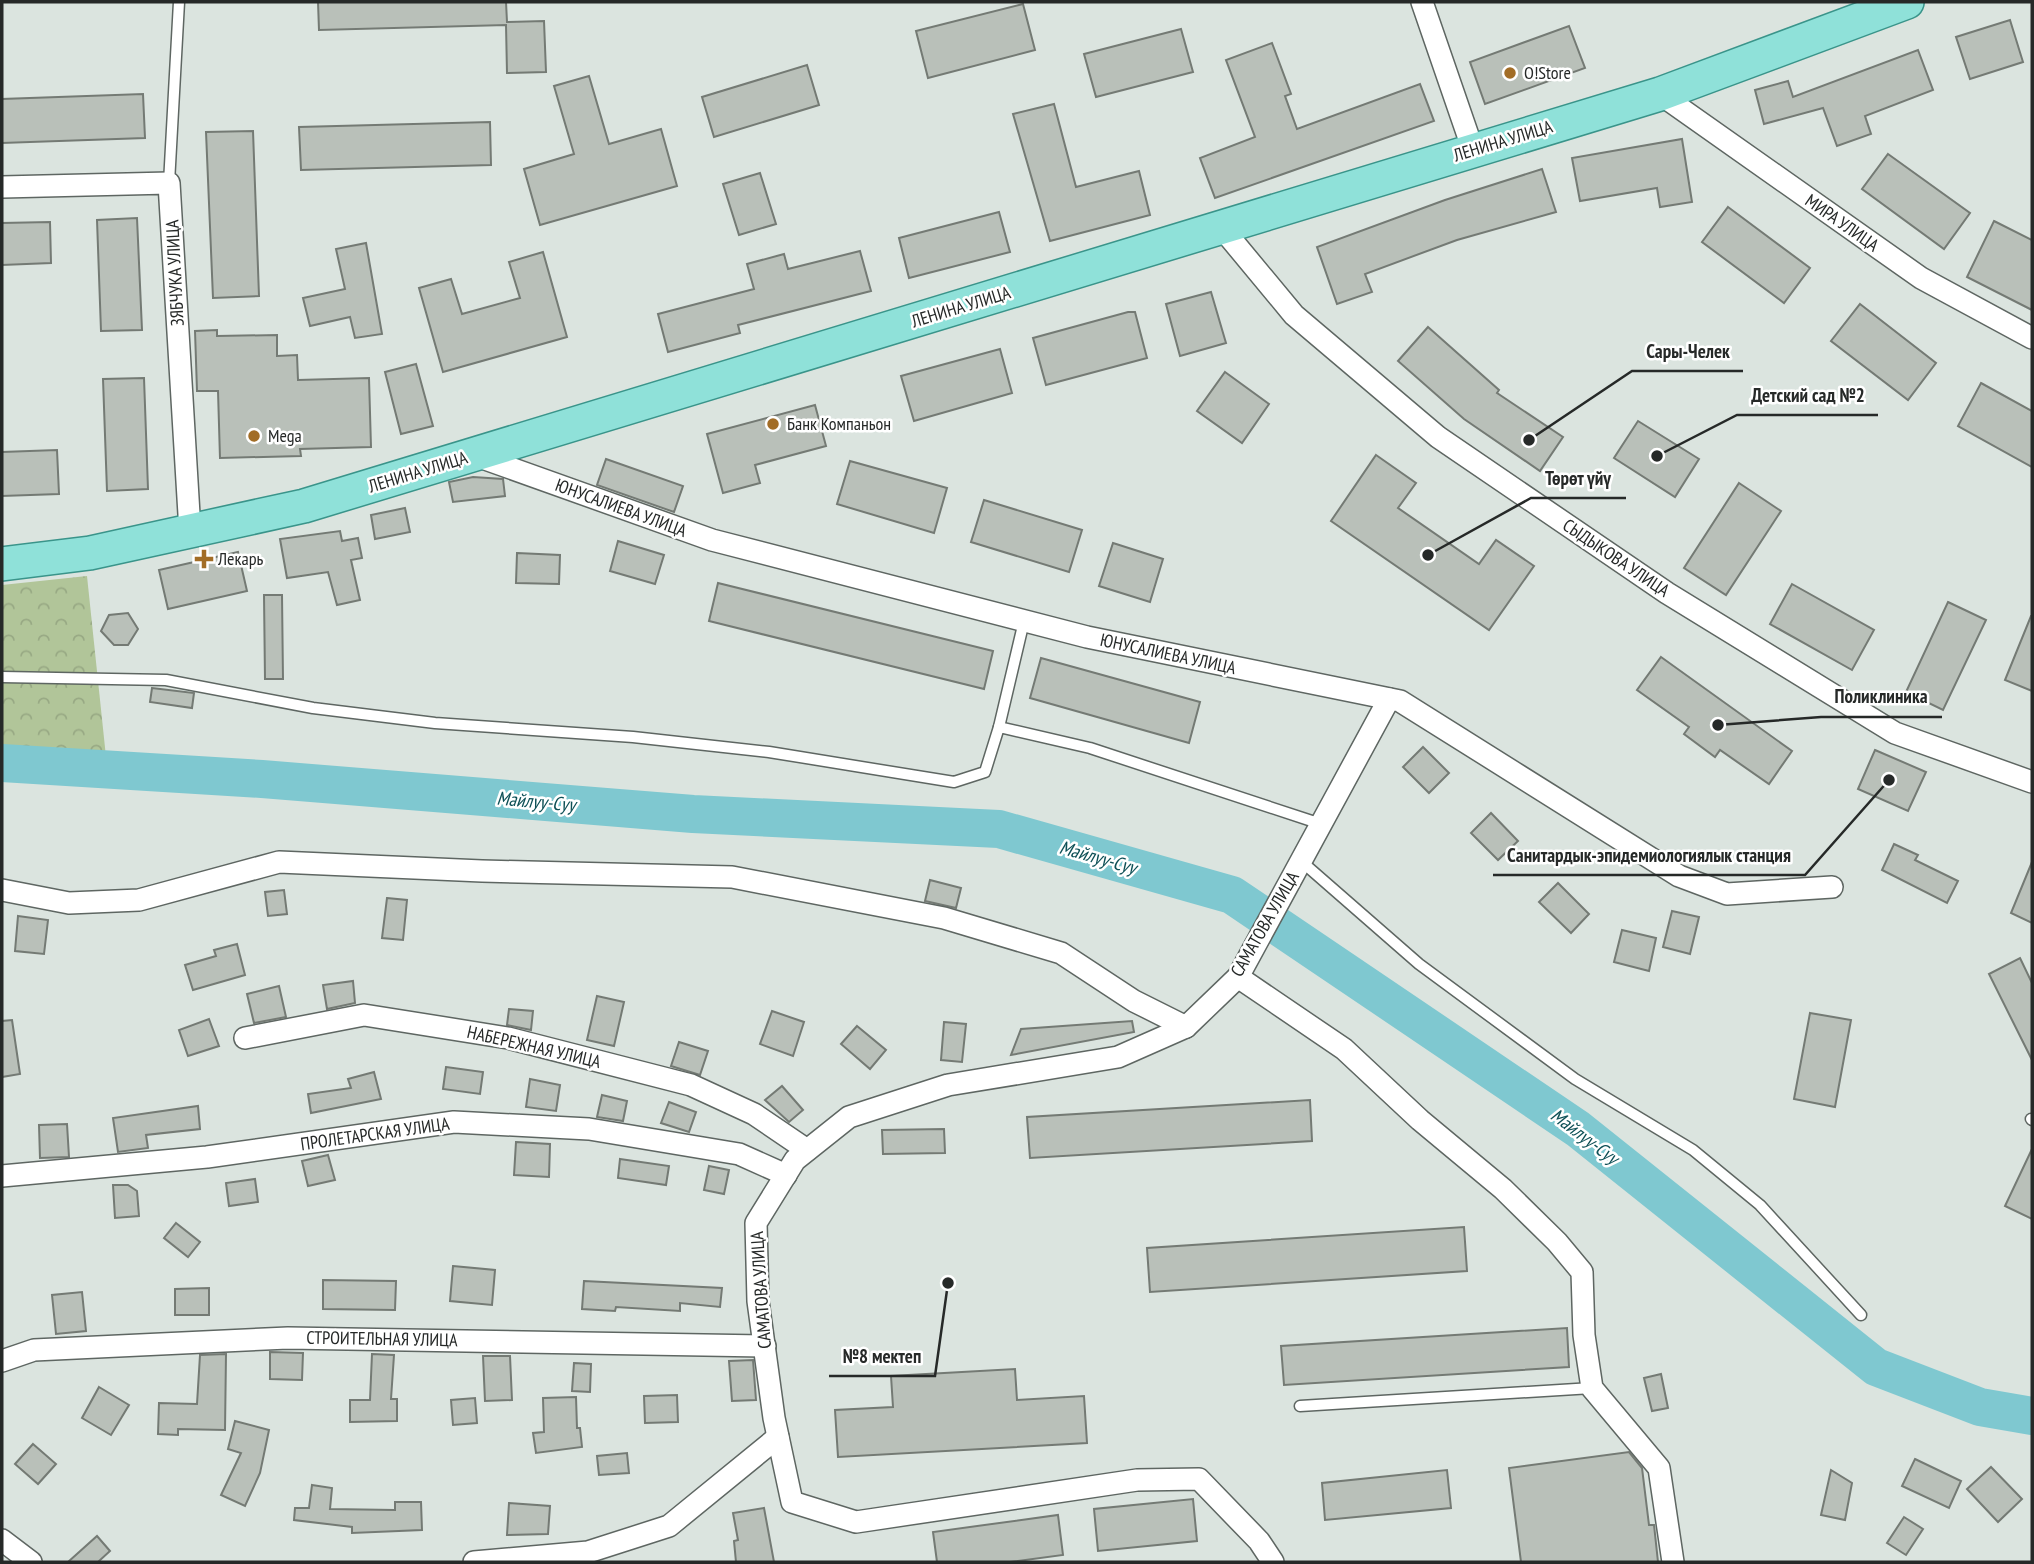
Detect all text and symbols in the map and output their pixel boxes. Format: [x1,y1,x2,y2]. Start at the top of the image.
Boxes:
place label: O!Store [1524,61,1571,84]
marker: O!Store [1502,65,1518,81]
street label: ЛЕНИНА УЛИЦА [1450,114,1556,167]
street label: МИРА УЛИЦА [1801,189,1884,257]
street label: ЗЯБЧУКА УЛИЦА [160,219,189,327]
street label: ЛЕНИНА УЛИЦА [908,280,1014,333]
callout: Сары-Челек [1632,331,1743,371]
text: Сары-Челек [1646,339,1730,363]
callout: Детский сад №2 [1737,375,1878,415]
text: Детский сад №2 [1751,383,1865,407]
place label: Банк Компаньон [787,412,891,435]
marker: Банк Компаньон [765,416,781,432]
place label: Mega [268,424,302,447]
marker: Mega [246,428,262,444]
street label: ЛЕНИНА УЛИЦА [365,445,471,498]
callout: Төрөт үйү [1531,458,1626,498]
text: Төрөт үйү [1545,466,1611,490]
street label: ЮНУСАЛИЕВА УЛИЦА [552,473,690,542]
street label: СЫДЫКОВА УЛИЦА [1559,513,1674,602]
place label: Лекарь [217,547,263,570]
marker: Лекарь [196,551,212,567]
street label: ЮНУСАЛИЕВА УЛИЦА [1098,628,1238,679]
callout: Поликлиника [1821,677,1942,717]
text: Поликлиника [1834,684,1928,708]
water label: Майлуу-Суу [496,786,579,817]
water label: Майлуу-Суу [1057,835,1142,880]
callout: Санитардык-эпидемиологиялык станция [1493,835,1805,875]
text: Санитардык-эпидемиологиялык станция [1507,843,1791,867]
street label: САМАТОВА УЛИЦА [1225,867,1304,980]
street label: НАБЕРЕЖНАЯ УЛИЦА [465,1020,604,1073]
water label: Майлуу-Суу [1546,1103,1626,1171]
street label: ПРОЛЕТАРСКАЯ УЛИЦА [299,1112,451,1155]
street label: САМАТОВА УЛИЦА [745,1230,776,1349]
street label: СТРОИТЕЛЬНАЯ УЛИЦА [306,1326,458,1351]
callout: №8 мектеп [829,1336,935,1376]
text: №8 мектеп [843,1344,921,1368]

